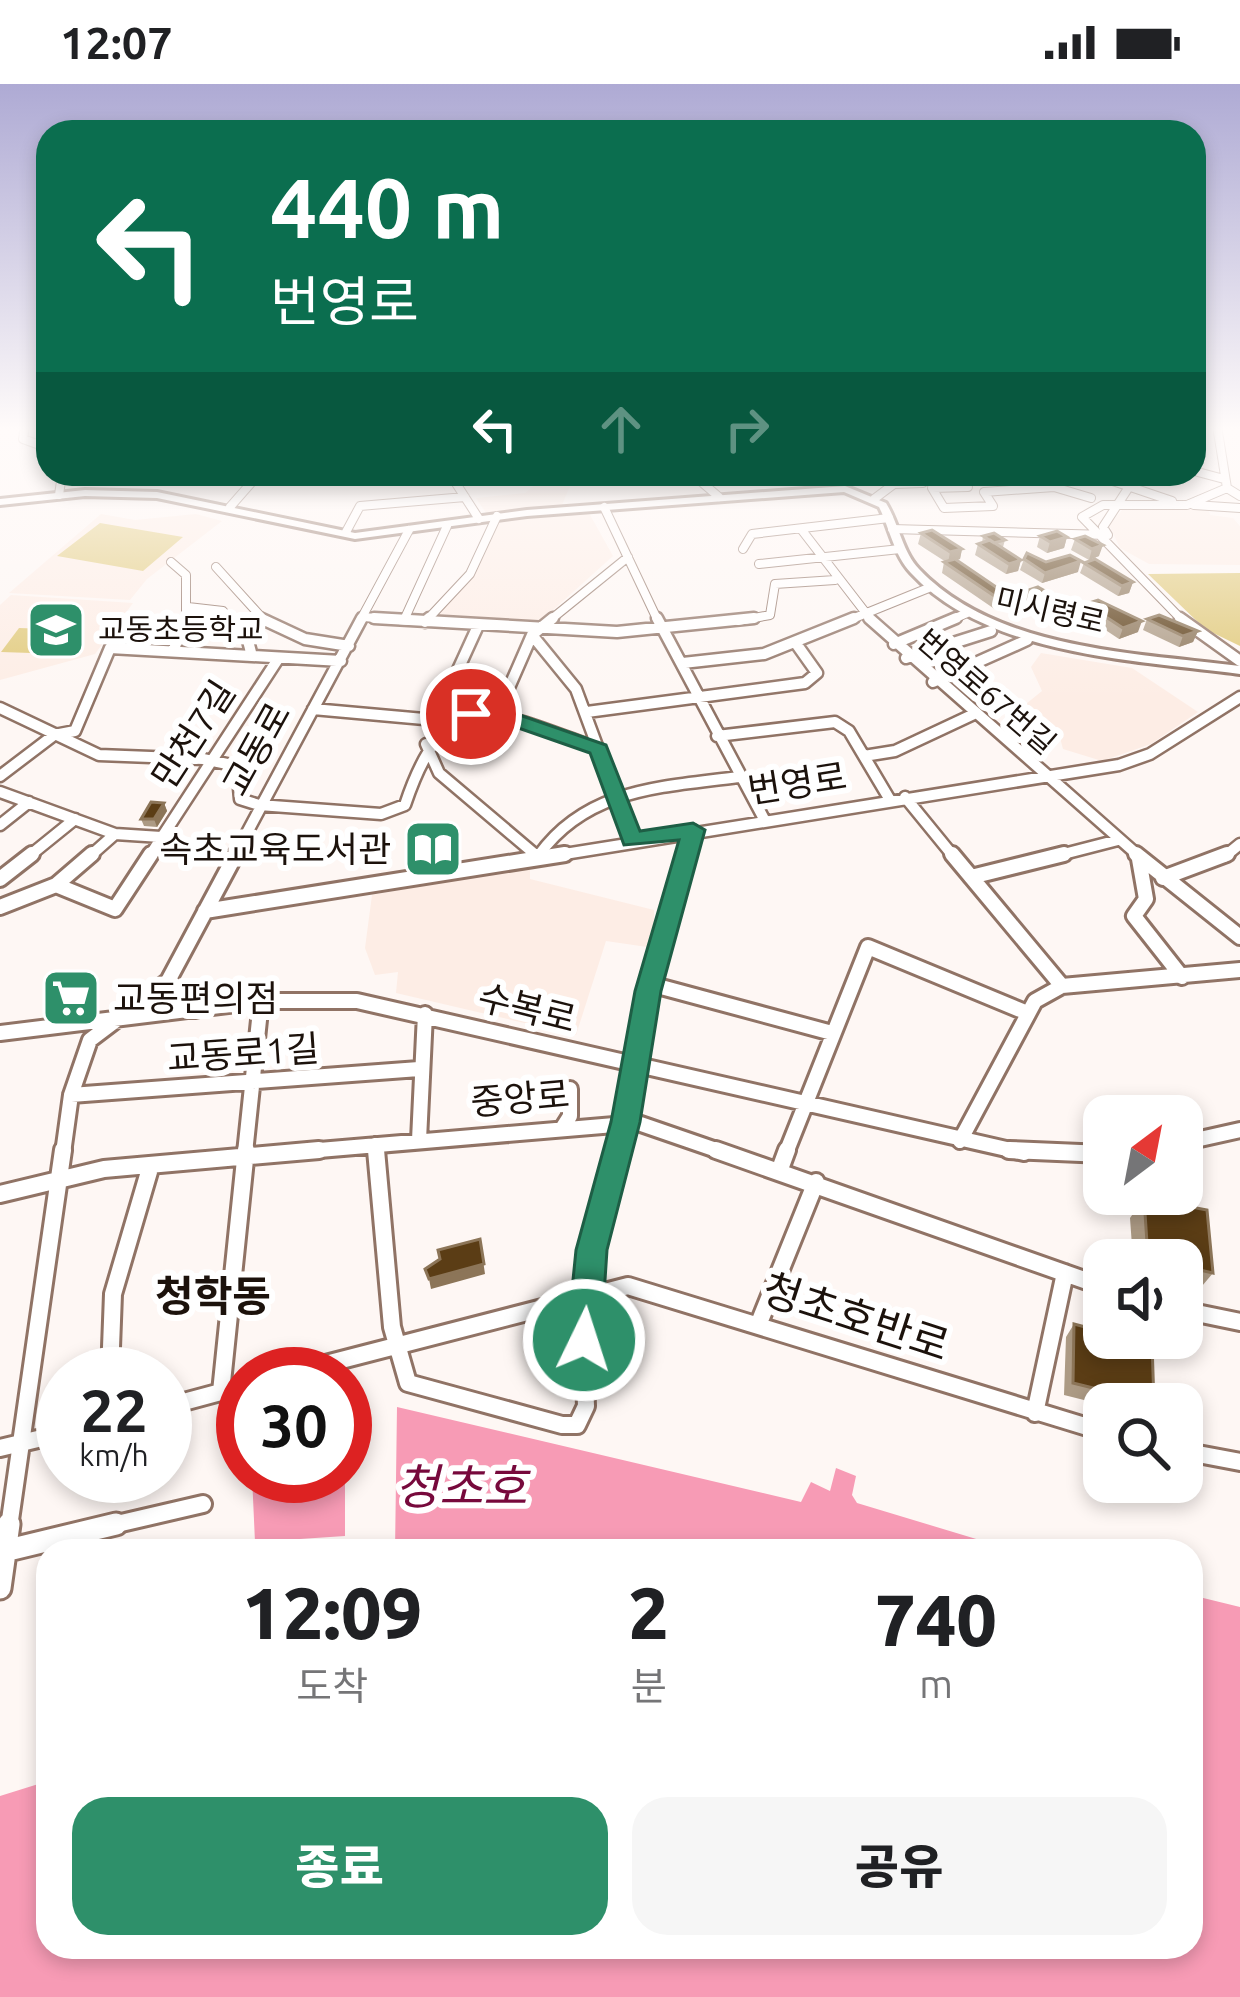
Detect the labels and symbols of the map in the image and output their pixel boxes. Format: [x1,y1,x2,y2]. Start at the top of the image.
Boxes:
street label: 미시령로 [993,581,1108,639]
school or university icon: 교동초등학교 [25,599,87,661]
place label: 교동초등학교 [98,612,264,646]
street label: 번영로67번길 [911,622,1063,760]
pin [420,663,522,765]
street label: 만천7길 [143,672,242,795]
street label: 교동로 [214,695,298,802]
street label: 번영로 [745,754,849,811]
library icon: 속초교육도서관 [402,818,464,880]
place label: 속초교육도서관 [159,828,391,869]
supermarket icon: 교동편의점 [40,967,102,1029]
street label: 수복로 [474,976,580,1039]
place label: 교동편의점 [113,977,279,1018]
street label: 교동로1길 [165,1027,321,1078]
street label: 중앙로 [469,1073,571,1122]
north arrow [1083,1095,1203,1215]
street label: 청초호반로 [757,1264,955,1369]
district label: 청학동 [155,1272,271,1319]
position arrow [521,1277,647,1403]
speed limit sign: 30 [216,1347,372,1503]
water label: 청초호 [395,1459,531,1513]

